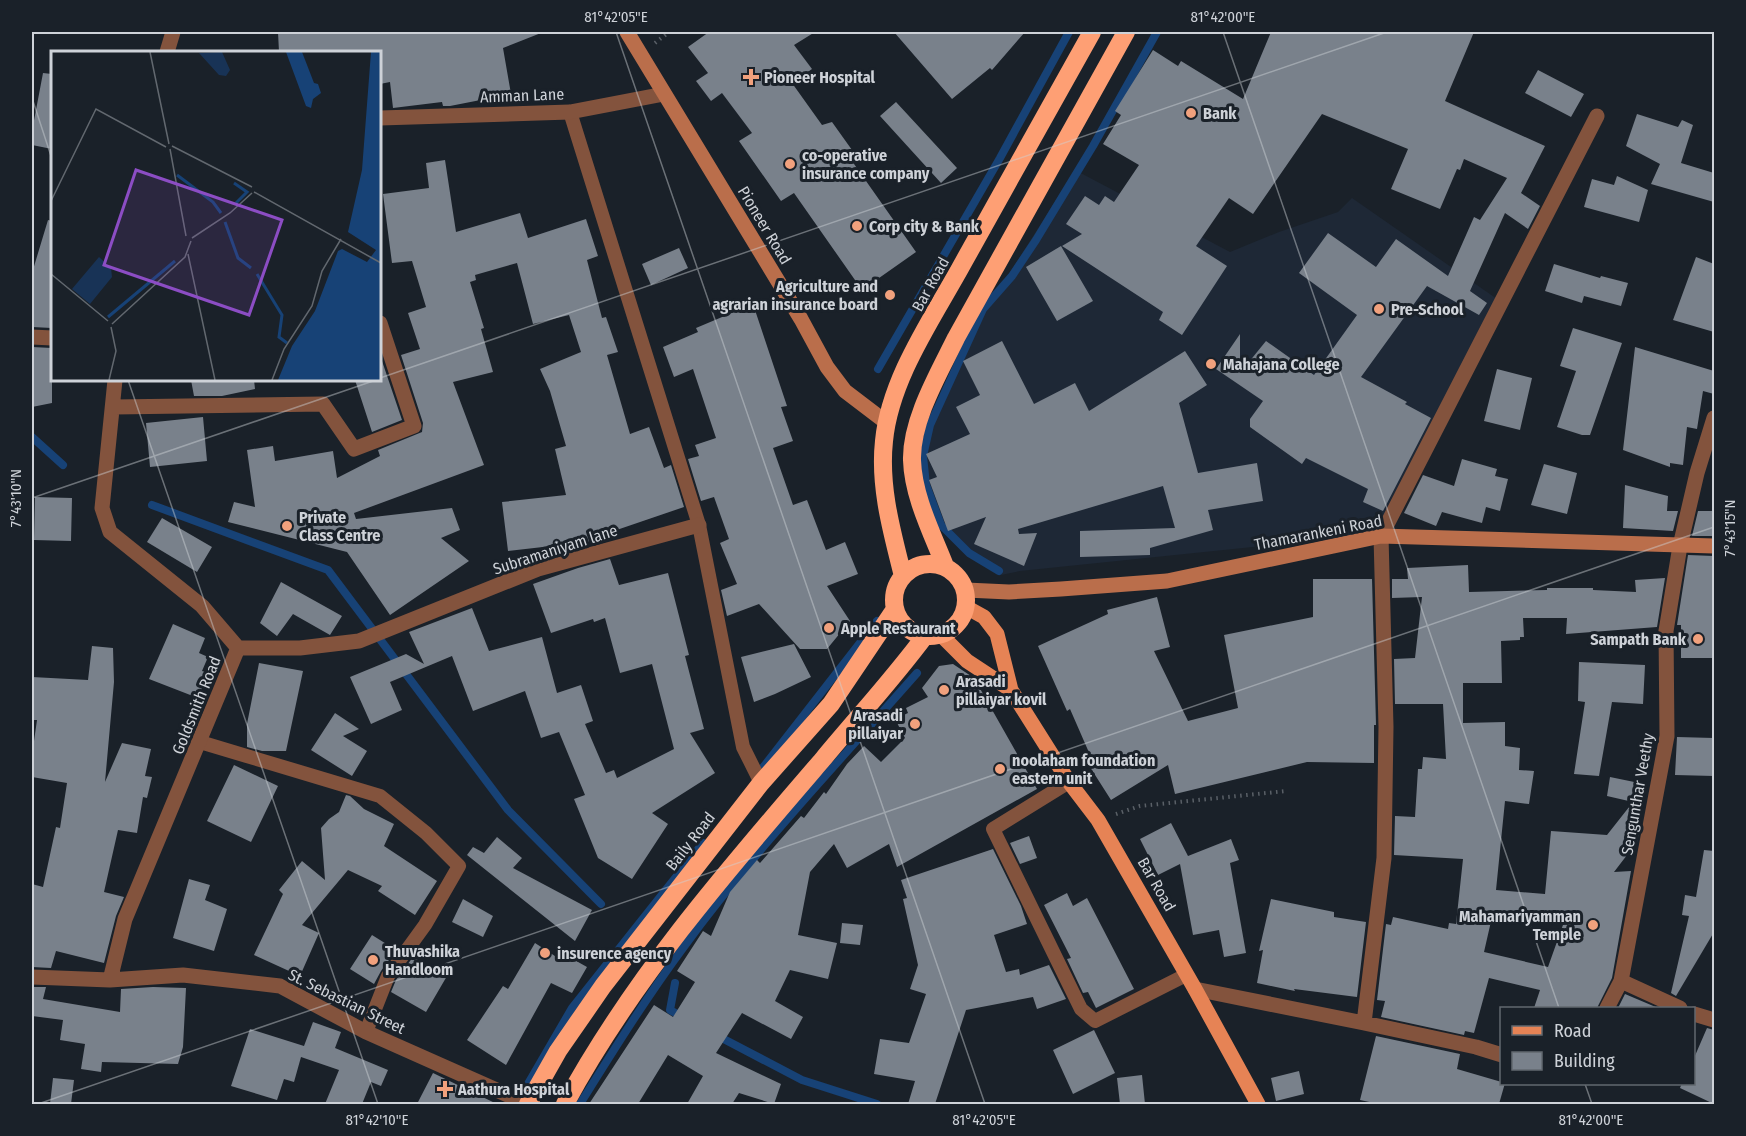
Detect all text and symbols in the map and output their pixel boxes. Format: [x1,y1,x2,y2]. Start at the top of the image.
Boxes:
text: 81°42'05"E [584,8,648,26]
text: 81°42'00"E [1191,8,1255,26]
inset map [51,51,381,381]
marker: Pioneer Hospital [742,68,760,86]
place label: Pioneer Hospital [764,68,875,87]
street label: Amman Lane [480,85,565,106]
place label: Bank [1203,104,1237,123]
marker: Bank [1184,106,1198,120]
place label: co-operative insurance company [802,146,930,183]
marker: co-operative insurance company [783,157,797,171]
street label: Pioneer Road [734,183,795,268]
place label: Corp city & Bank [869,217,980,236]
marker: Corp city & Bank [850,219,864,233]
street label: Bar Road [908,254,953,315]
place label: Agriculture and agrarian insurance board [712,277,878,314]
marker: Agriculture and agrarian insurance board [883,288,897,302]
place label: Pre-School [1391,300,1464,319]
marker: Pre-School [1372,302,1386,316]
place label: Mahajana College [1223,355,1340,374]
marker: Mahajana College [1204,357,1218,371]
text: 7°43'10"N [7,469,25,527]
text: 7°43'15"N [1721,499,1739,557]
place label: Private Class Centre [299,508,380,545]
street label: Thamarankeni Road [1253,511,1384,554]
marker: Private Class Centre [280,519,294,533]
street label: Subramaniyam lane [491,520,620,579]
place label: Apple Restaurant [840,619,956,638]
marker: Apple Restaurant [822,621,836,635]
place label: Sampath Bank [1590,630,1687,649]
marker: Sampath Bank [1691,632,1705,646]
street label: Goldsmith Road [168,653,225,757]
place label: Arasadi pillaiyar kovil [955,672,1047,709]
marker: Arasadi pillaiyar kovil [937,683,951,697]
place label: Arasadi pillaiyar [848,706,903,743]
marker: Arasadi pillaiyar [908,717,922,731]
street label: Sengunthar Veethy [1617,731,1658,857]
place label: noolaham foundation eastern unit [1012,751,1155,788]
marker: noolaham foundation eastern unit [993,762,1007,776]
street label: Baily Road [662,808,719,874]
street label: Bar Road [1134,854,1180,915]
place label: Mahamariyamman Temple [1459,907,1581,944]
marker: Mahamariyamman Temple [1586,918,1600,932]
place label: Thuvashika Handloom [385,942,460,979]
place label: insurence agency [557,944,672,963]
marker: insurence agency [538,946,552,960]
marker: Thuvashika Handloom [366,953,380,967]
street label: St. Sebastian Street [285,965,409,1038]
legend [1500,1007,1695,1085]
text: Road [1554,1020,1591,1042]
text: Building [1554,1050,1615,1072]
marker: Aathura Hospital [436,1080,454,1098]
place label: Aathura Hospital [457,1080,570,1099]
text: 81°42'10"E [346,1111,408,1129]
text: 81°42'05"E [952,1111,1016,1129]
text: 81°42'00"E [1559,1111,1623,1129]

